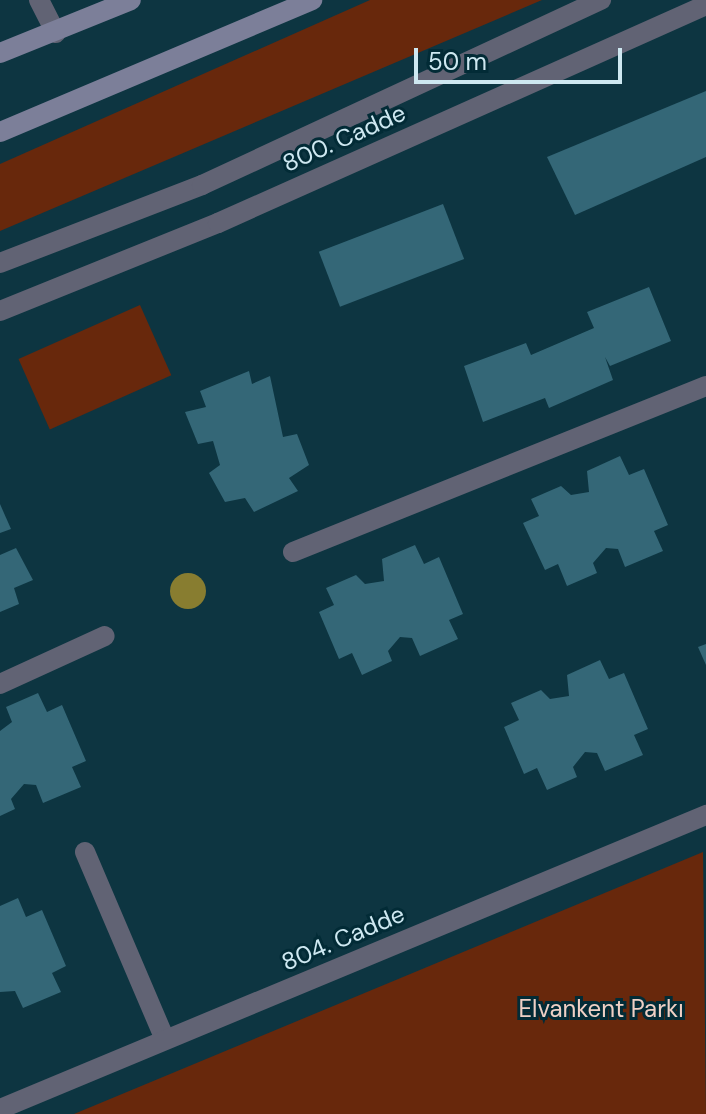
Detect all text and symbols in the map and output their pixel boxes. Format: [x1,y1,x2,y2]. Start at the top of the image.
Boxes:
scale bar [418,32,626,82]
text: 50 m [428,46,487,77]
street label: 800. Cadde [278,98,410,178]
street label: 804. Cadde [277,899,409,977]
park label: Elvankent Parkı [519,995,683,1023]

